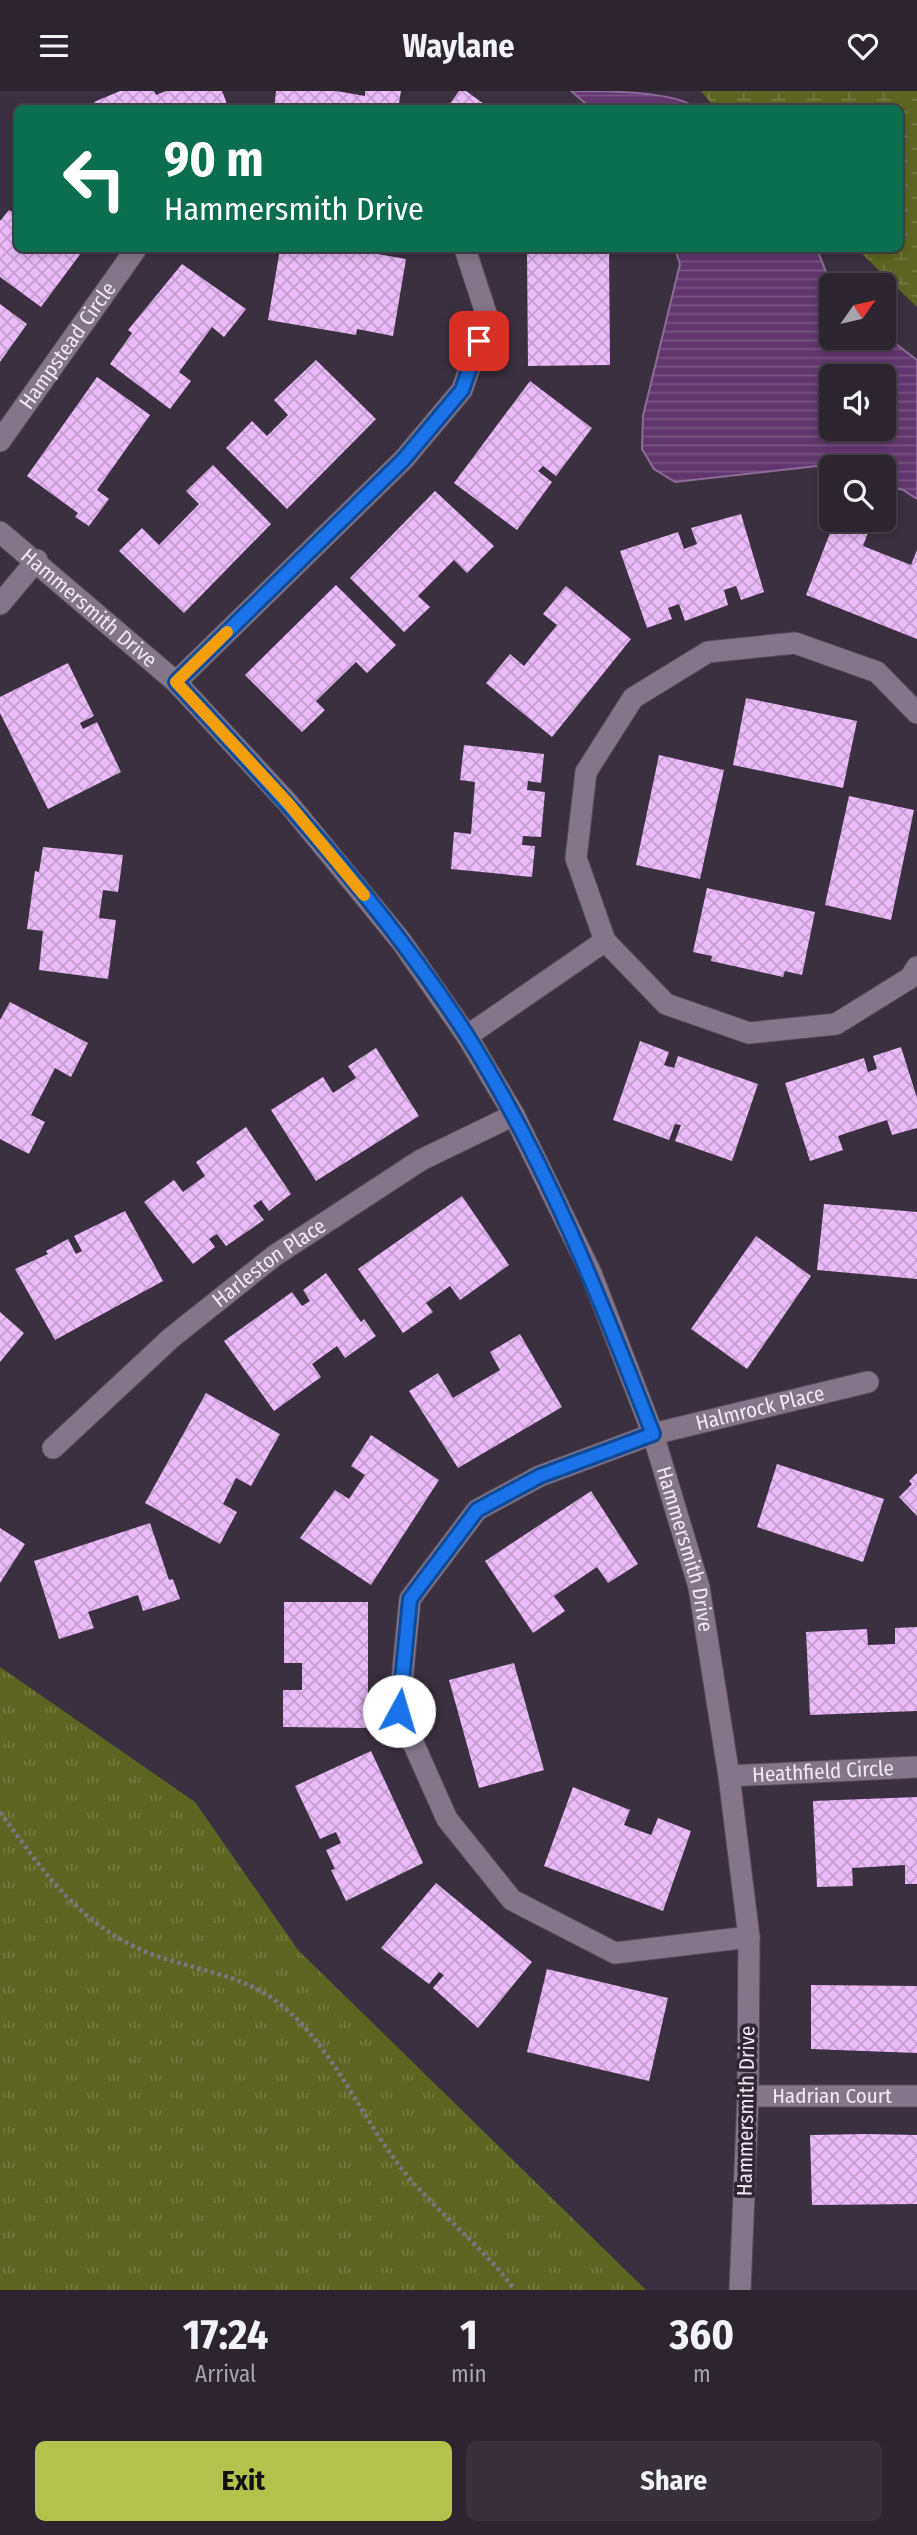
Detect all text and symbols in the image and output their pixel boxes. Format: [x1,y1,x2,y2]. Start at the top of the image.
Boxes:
icon: menu [35,27,73,65]
text: Waylane [403,27,514,65]
icon: heart [844,27,882,65]
text: 90 m [164,130,264,189]
icon: left [49,133,140,224]
text: Hammersmith Drive [164,190,424,228]
north arrow [819,273,896,350]
map controls [819,273,896,532]
street label: Hampstead Circle [14,277,122,414]
pin [449,311,509,371]
icon: arrive [460,322,498,360]
button: sound [819,364,896,441]
button: search [819,455,896,532]
street label: Hammersmith Drive [16,543,162,673]
street label: Harleston Place [207,1213,331,1313]
street label: Halmrock Place [693,1380,827,1436]
street label: Hammersmith Drive [650,1463,719,1634]
position arrow [362,1674,436,1748]
street label: Heathfield Circle [751,1755,894,1788]
street label: Hammersmith Drive [732,2026,760,2196]
street label: Hadrian Court [772,2083,892,2109]
text: 17:24 [183,2310,268,2360]
text: 1 [460,2310,478,2360]
text: 360 [669,2310,734,2360]
text: Arrival [195,2360,256,2388]
text: min [451,2360,487,2388]
text: m [693,2360,711,2388]
button: Exit [35,2441,452,2521]
button: Share [466,2441,882,2521]

